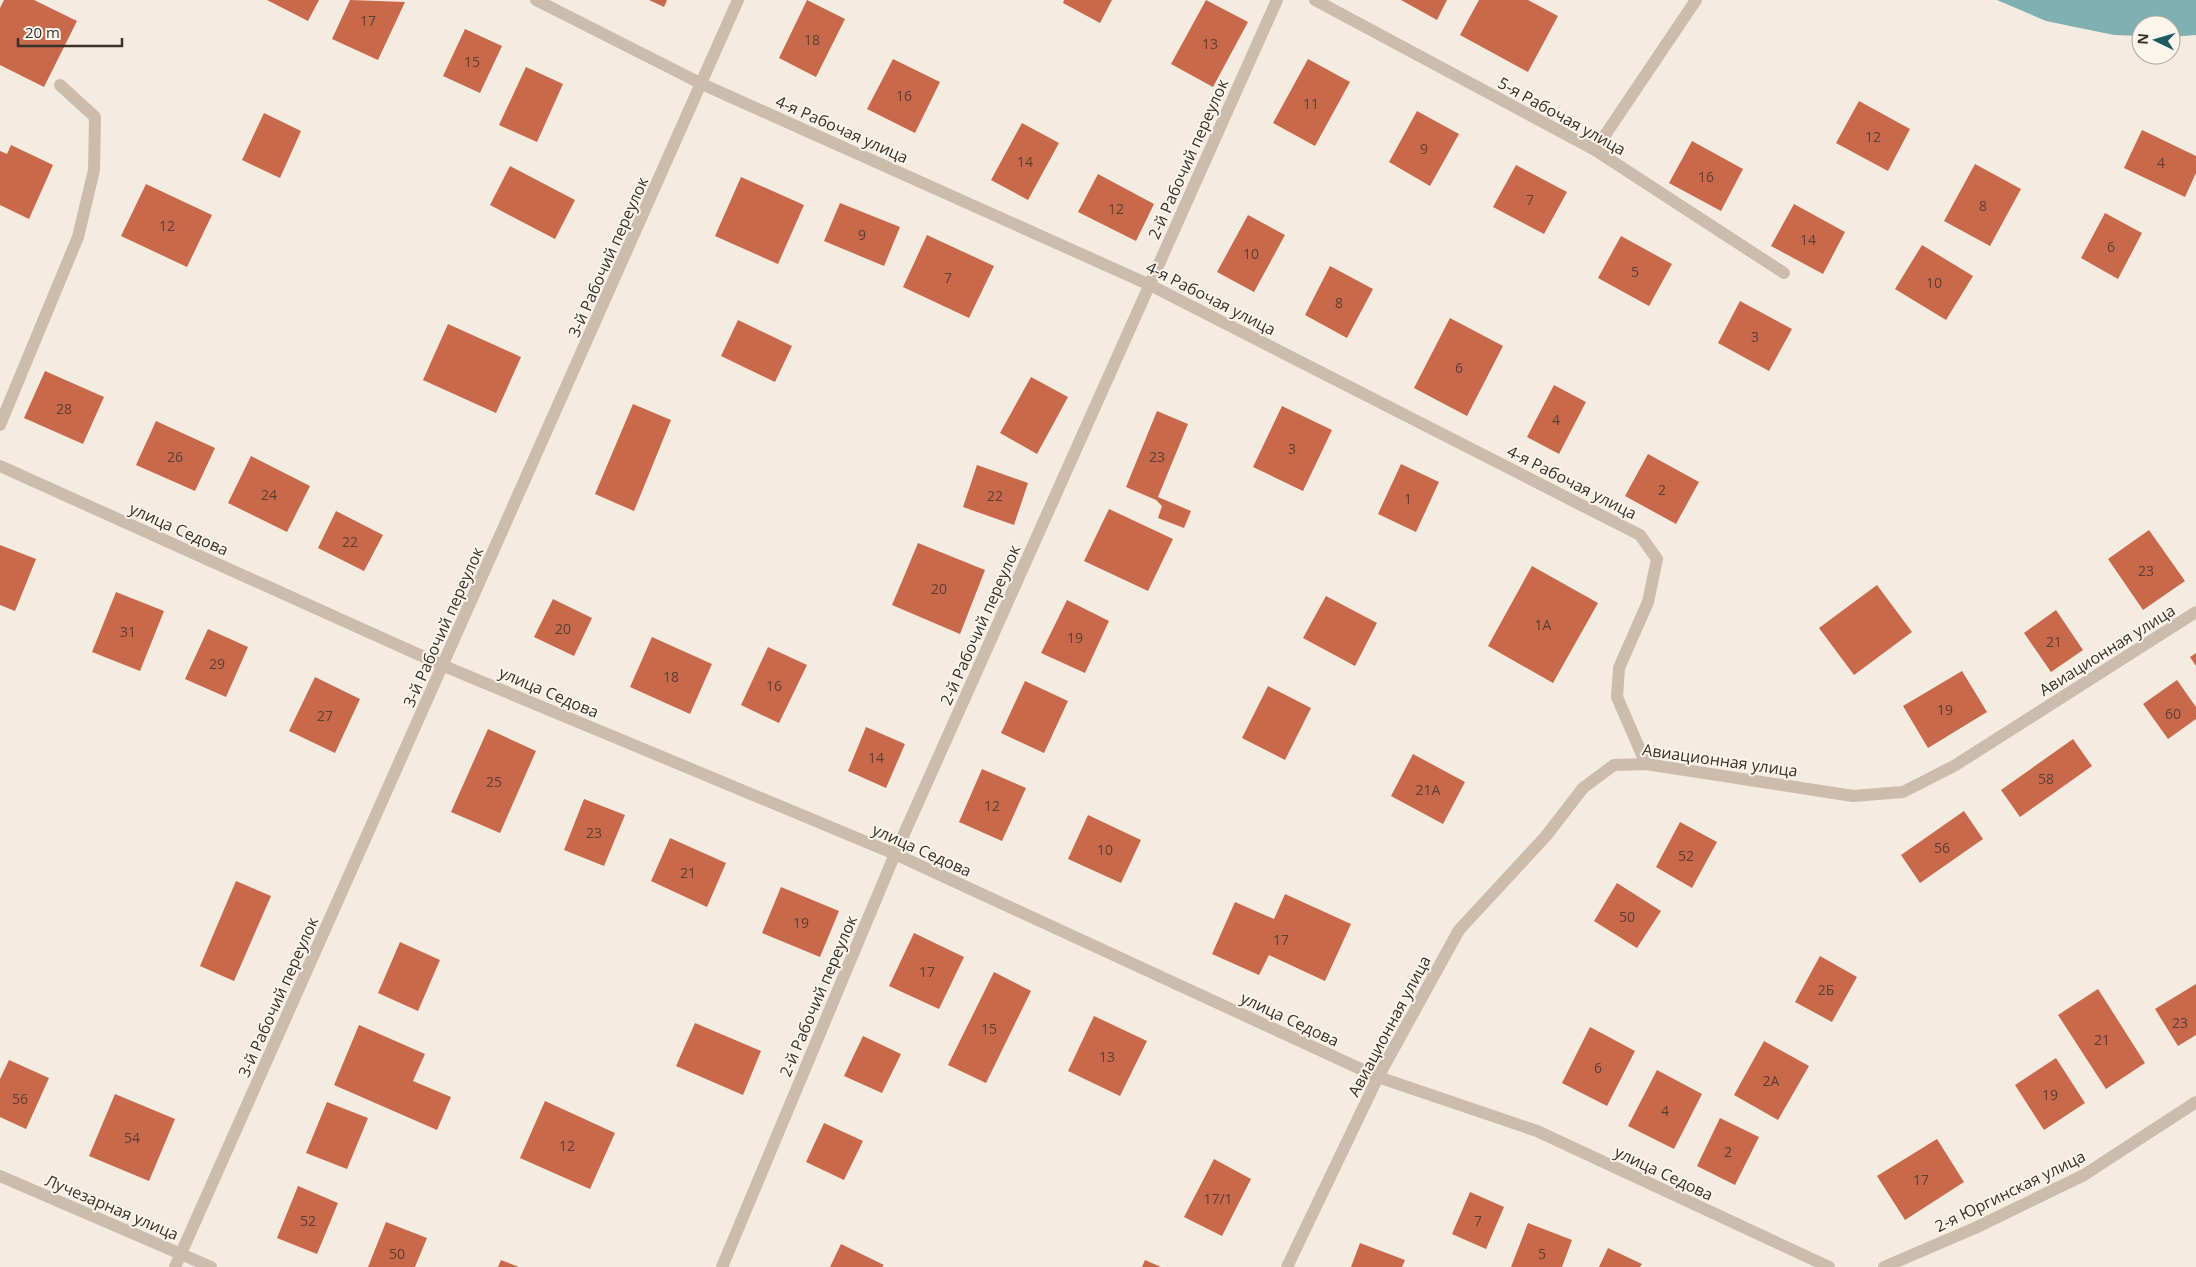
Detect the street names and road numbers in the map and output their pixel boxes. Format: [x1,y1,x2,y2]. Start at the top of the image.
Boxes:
street label: 5-я Рабочая улица [1494,72,1630,160]
street label: 2-й Рабочий переулок [1143,75,1234,243]
street label: 4-я Рабочая улица [772,90,912,168]
street label: 3-й Рабочий переулок [563,173,654,341]
street label: 4-я Рабочая улица [1142,256,1280,340]
street label: 4-я Рабочая улица [1503,440,1641,524]
street label: улица Седова [126,497,232,561]
street label: 2-й Рабочий переулок [935,541,1026,709]
street label: 3-й Рабочий переулок [398,543,489,711]
street label: Авиационная улица [2035,599,2179,701]
street label: улица Седова [496,661,602,723]
street label: Авиационная улица [1641,738,1799,782]
street label: улица Седова [869,818,975,882]
street label: 2-й Рабочий переулок [774,911,862,1080]
street label: 3-й Рабочий переулок [233,913,324,1081]
street label: Авиационная улица [1343,952,1435,1100]
street label: улица Седова [1237,987,1343,1051]
street label: улица Седова [1611,1141,1717,1205]
street label: 2-я Юргинская улица [1931,1145,2089,1237]
street label: Лучезарная улица [42,1169,182,1245]

